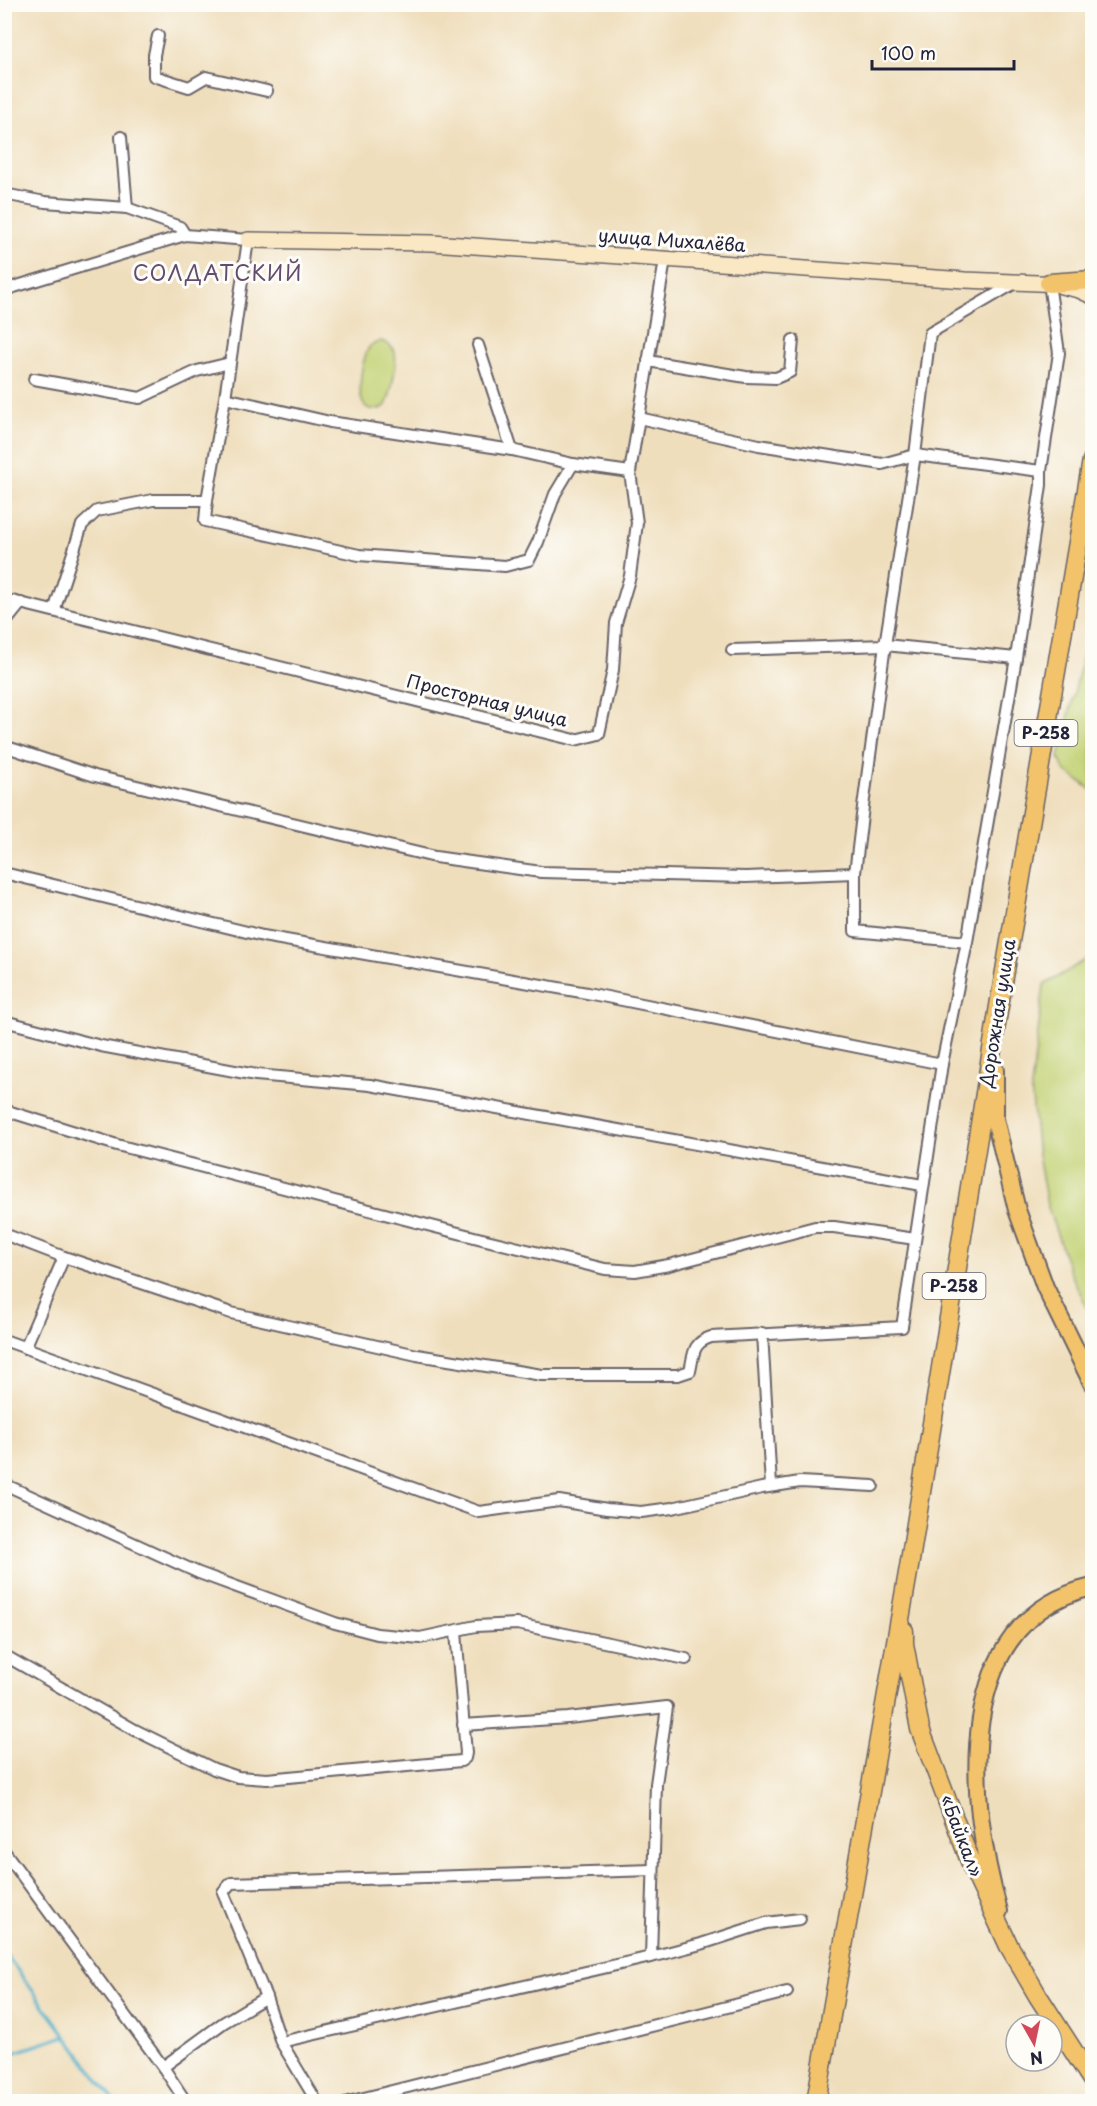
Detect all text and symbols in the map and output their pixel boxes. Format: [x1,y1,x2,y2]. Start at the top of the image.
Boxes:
scale bar [872,33,1014,71]
text: 100 m [881,39,936,66]
street label: улица Михалёва [597,221,748,258]
district label: СОЛДАТСКИЙ [133,256,303,288]
street label: Просторная улица [404,666,571,733]
road number: Р-258 [1014,720,1078,746]
street label: Дорожная улица [971,936,1022,1090]
road number: Р-258 [922,1273,986,1299]
street label: «Байкал» [934,1790,990,1881]
north arrow [1004,2013,1064,2073]
text: N [1028,2046,1045,2072]

